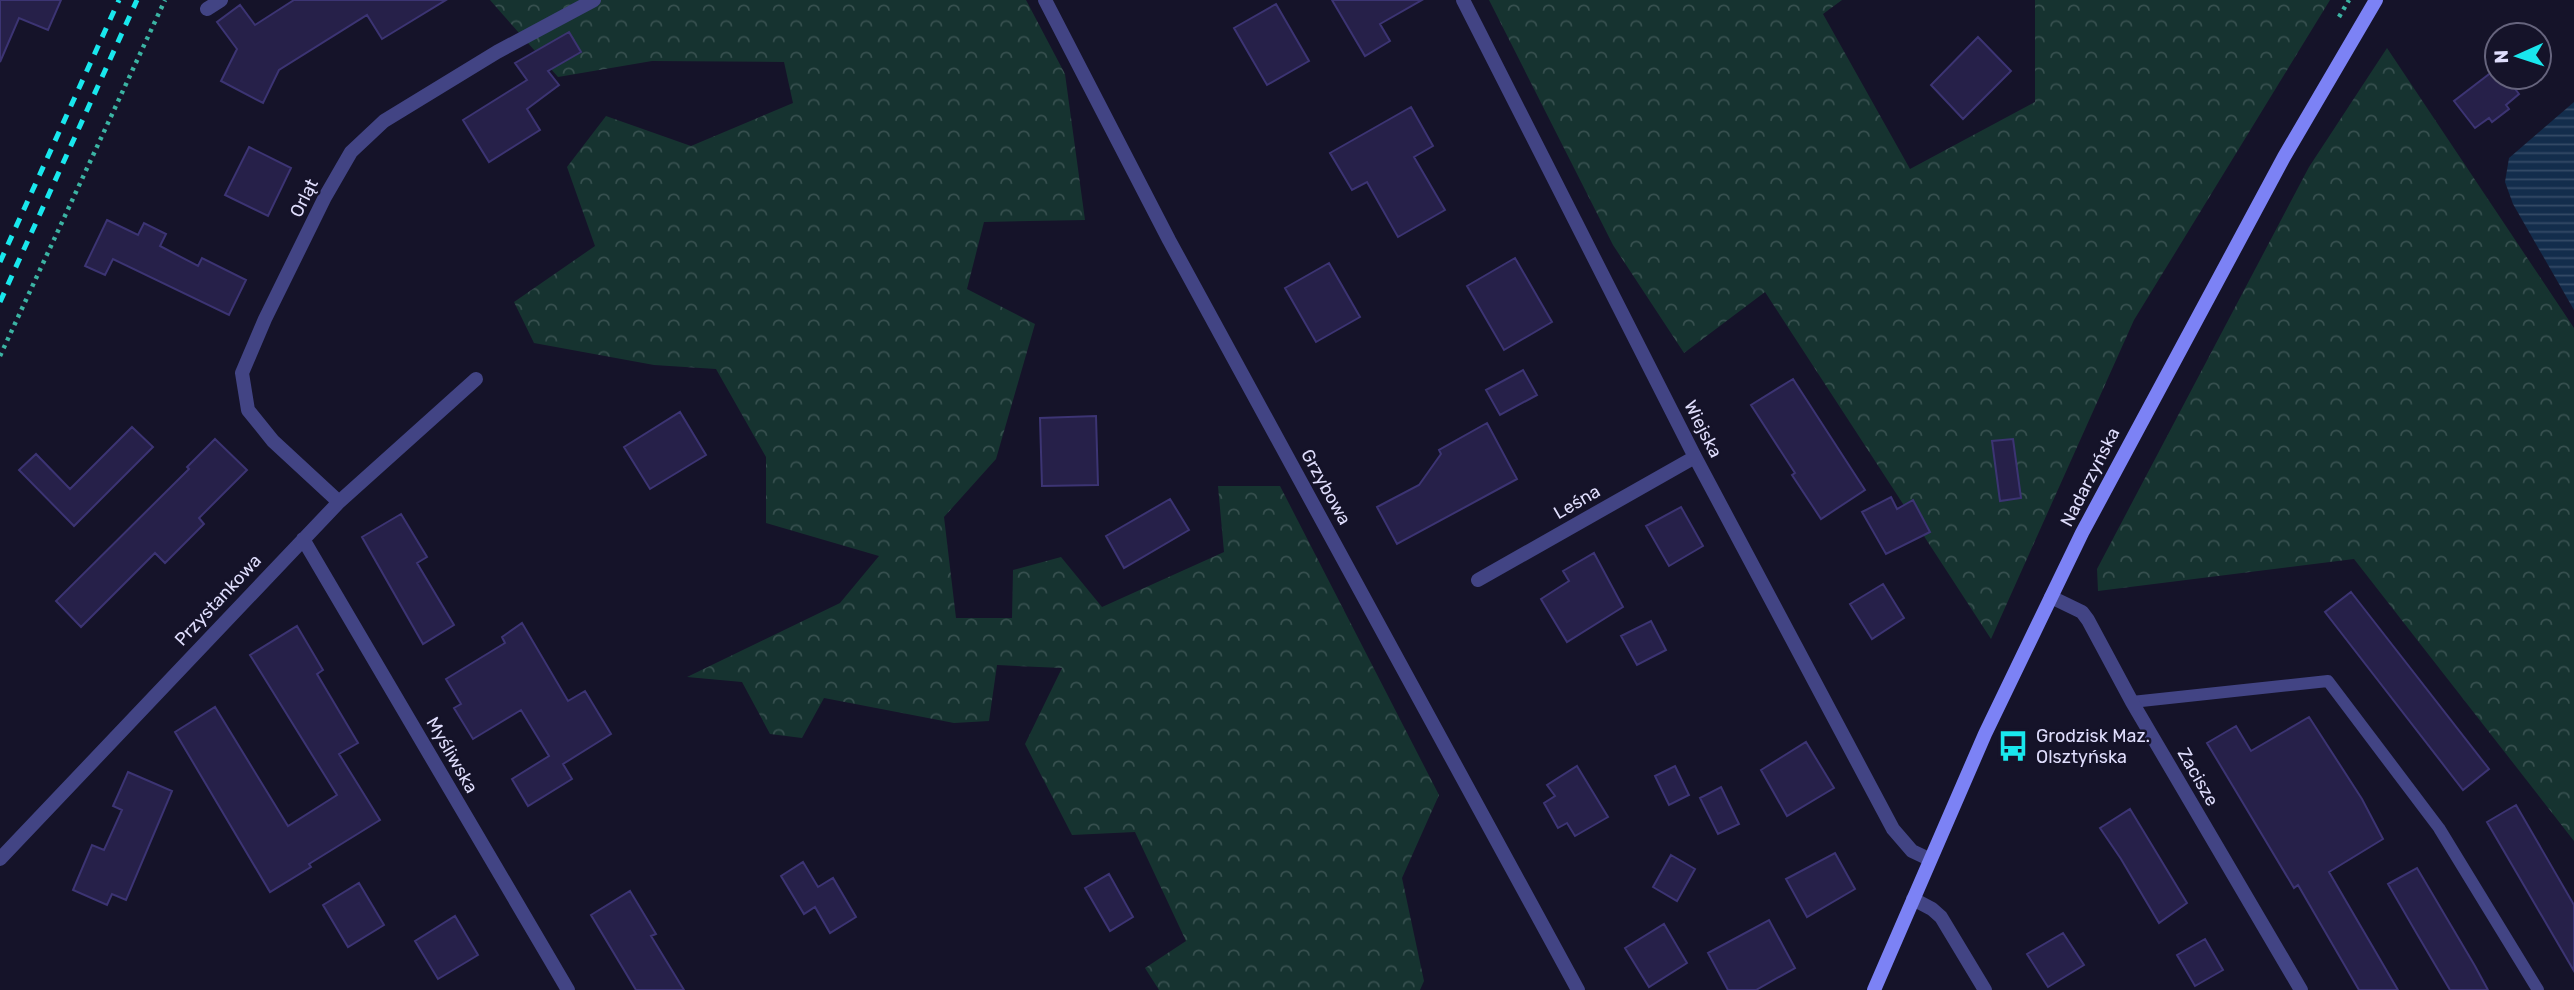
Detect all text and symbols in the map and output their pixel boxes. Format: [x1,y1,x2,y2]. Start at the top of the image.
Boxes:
north arrow [2483,21,2553,91]
text: N [2490,49,2513,64]
street label: Orląt [285,175,323,221]
street label: Wiejska [1679,397,1727,461]
street label: Nadarzyńska [2056,424,2124,530]
street label: Grzybowa [1296,445,1356,529]
street label: Leśna [1550,480,1604,524]
street label: Przystankowa [170,550,266,650]
street label: Myśliwska [421,713,483,797]
place label: Grodzisk Maz. Olsztyńska [2036,725,2150,768]
bus stop icon: Grodzisk Maz. Olsztyńska [1996,729,2030,763]
street label: Zacisze [2173,744,2223,810]

